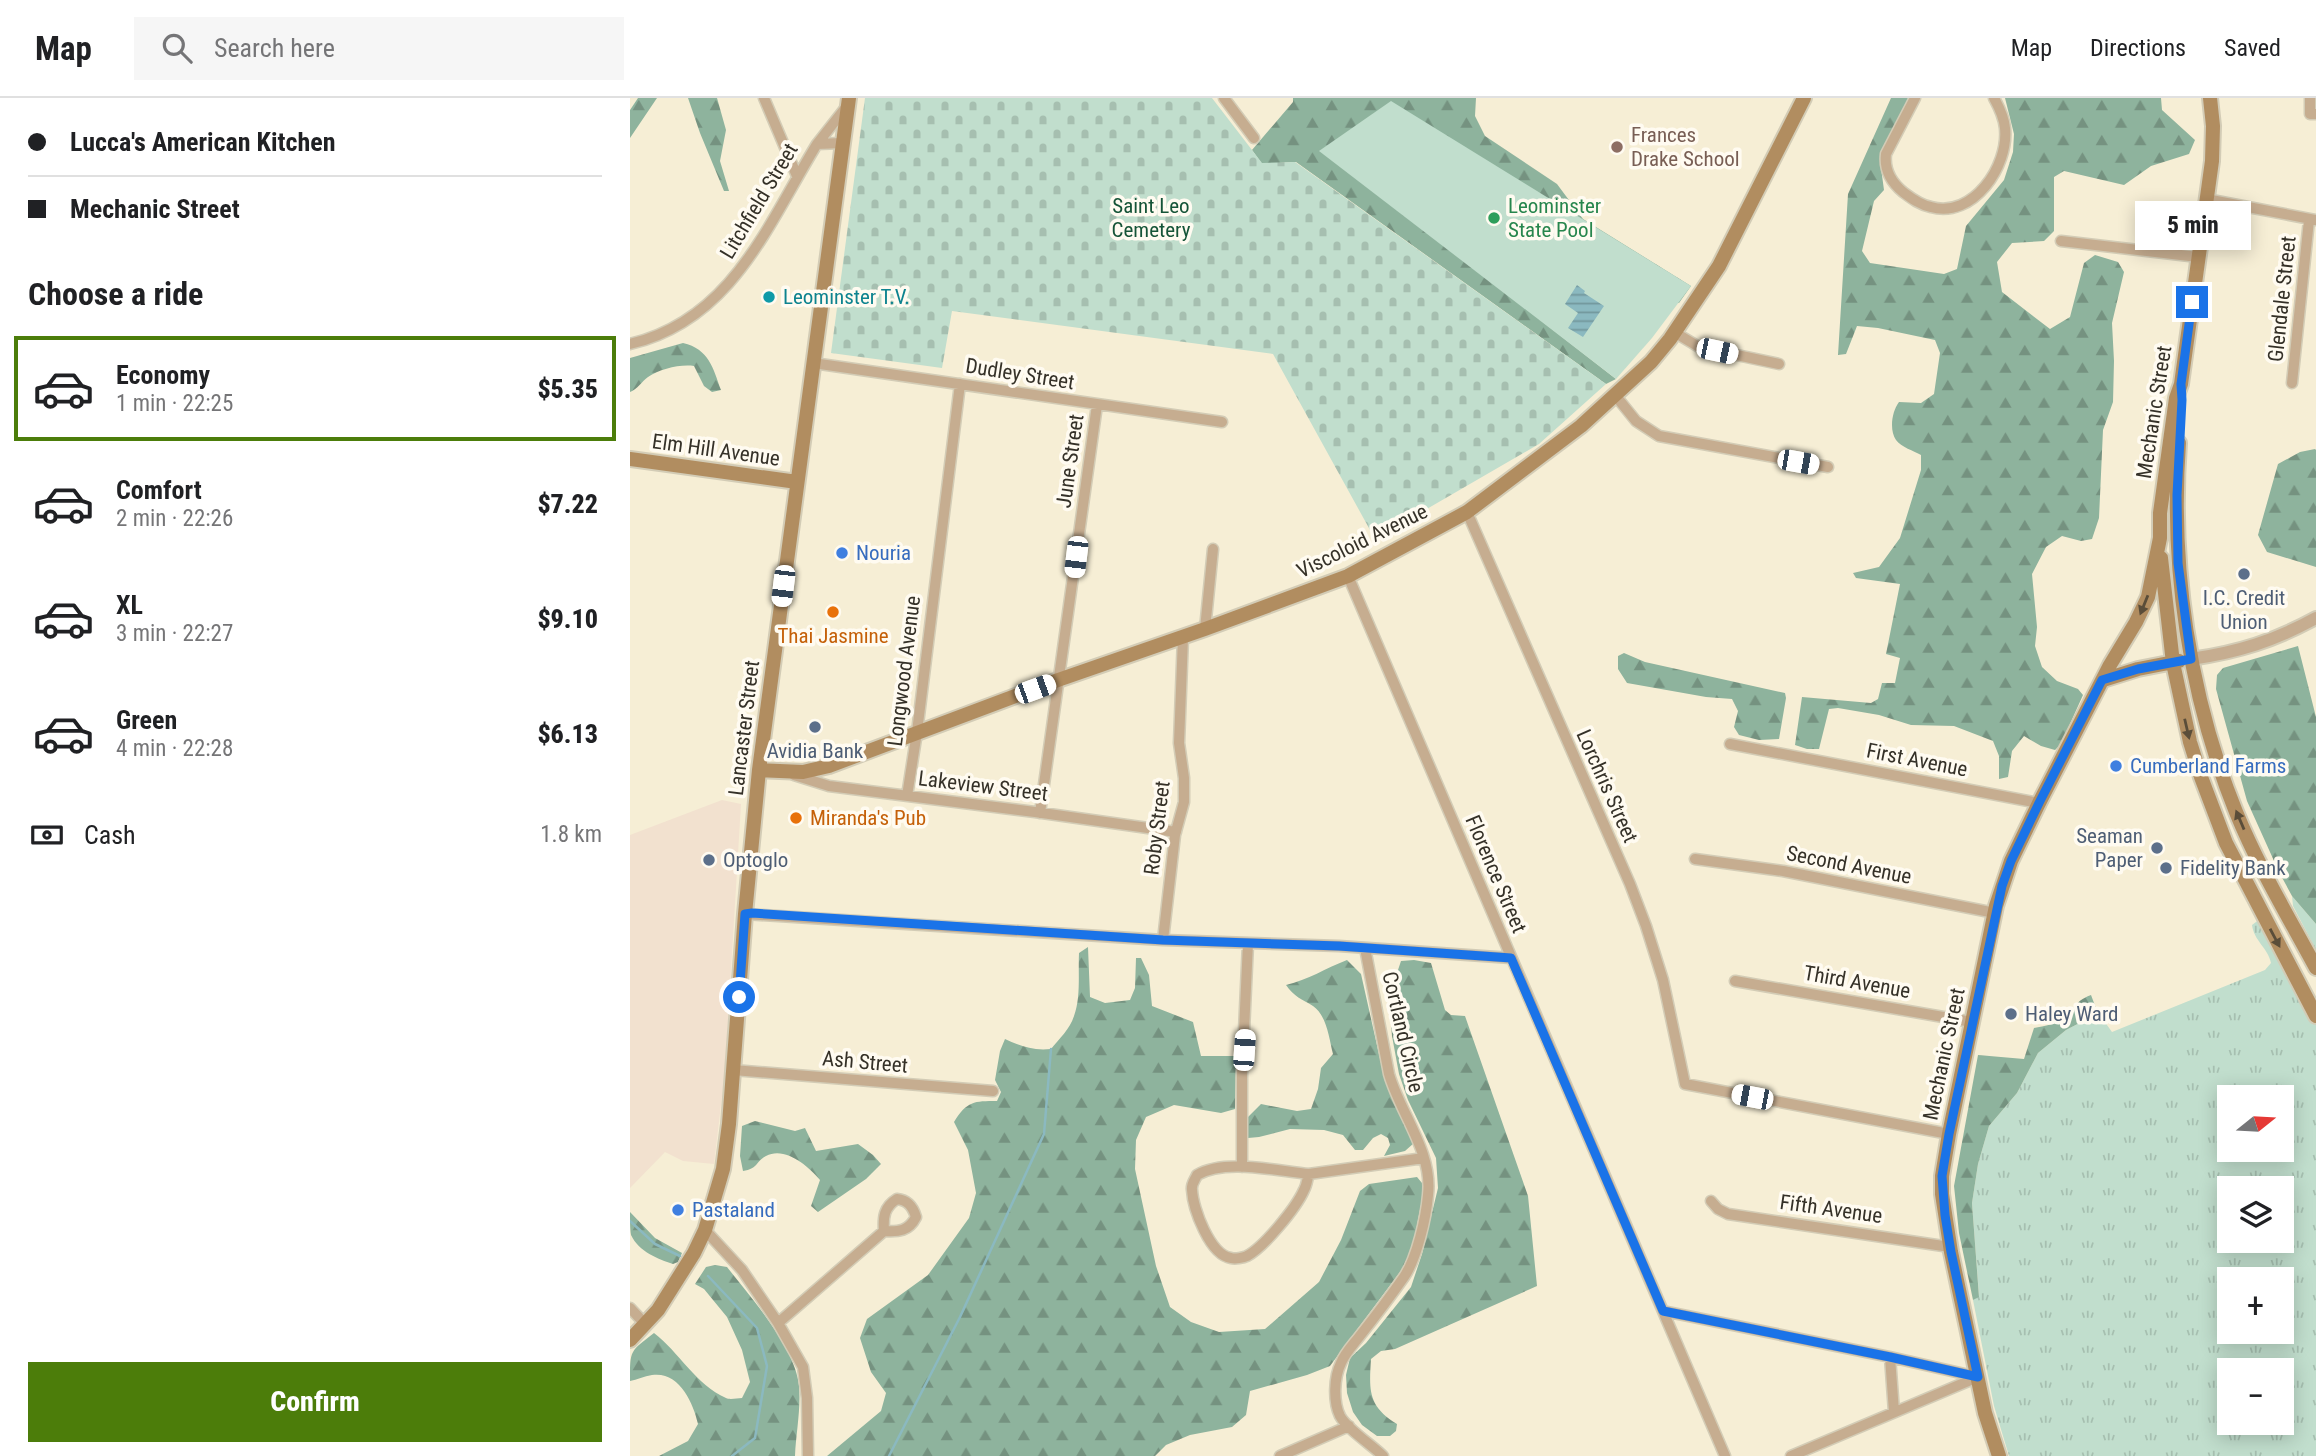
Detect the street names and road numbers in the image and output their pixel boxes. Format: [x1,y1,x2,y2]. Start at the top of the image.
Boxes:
street label: Litchfield Street [715,139,803,263]
street label: Glendale Street [2263,235,2301,363]
street label: Mechanic Street [2132,344,2176,480]
street label: Dudley Street [964,354,1076,394]
street label: June Street [1052,413,1088,509]
street label: Elm Hill Avenue [651,429,782,471]
street label: Viscoloid Avenue [1293,499,1431,583]
street label: Longwood Avenue [883,594,925,748]
street label: Lancaster Street [724,659,764,797]
street label: Lorchris Street [1571,726,1643,846]
street label: First Avenue [1864,738,1970,782]
street label: Lakeview Street [917,766,1049,806]
street label: Roby Street [1139,780,1175,876]
street label: Florence Street [1460,812,1532,936]
street label: Second Avenue [1784,841,1914,889]
street label: Third Avenue [1802,961,1912,1003]
street label: Cortland Circle [1377,969,1429,1095]
street label: Mechanic Street [1918,986,1970,1122]
street label: Ash Street [821,1046,909,1078]
street label: Fifth Avenue [1778,1190,1884,1228]

